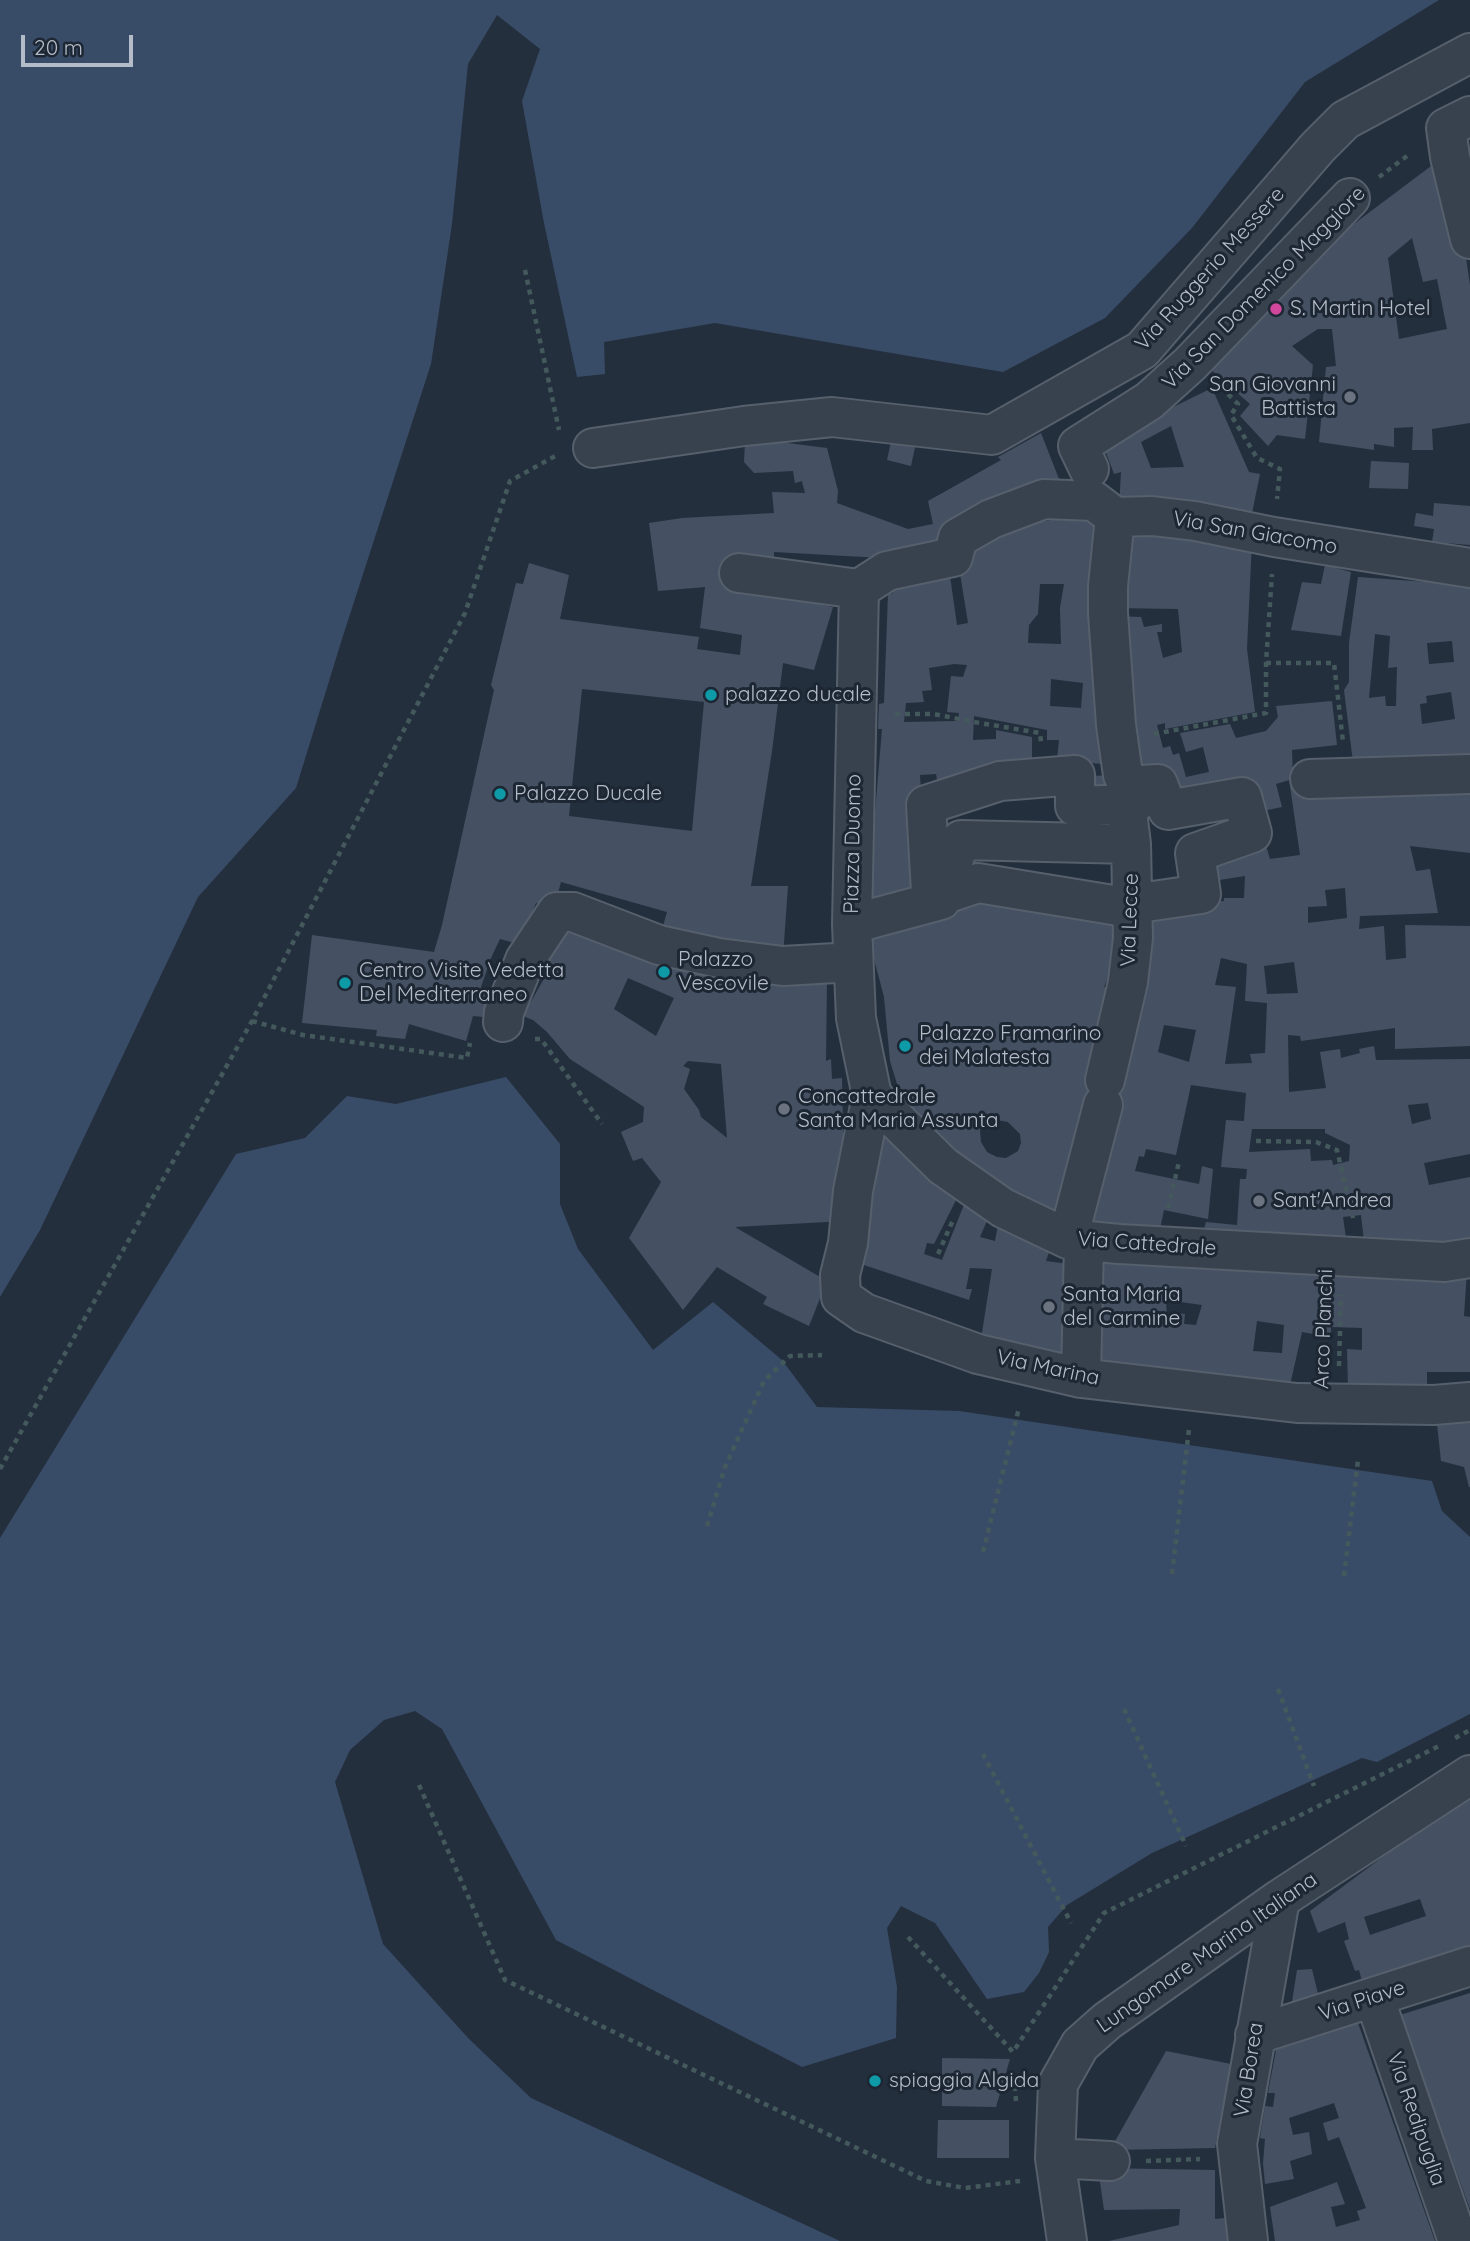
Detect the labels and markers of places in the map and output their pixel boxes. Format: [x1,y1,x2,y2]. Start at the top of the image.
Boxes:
place label: S. Martin Hotel [1290,296,1431,322]
marker: S. Martin Hotel [1268,301,1284,317]
place label: San Giovanni Battista [1209,372,1336,422]
marker: San Giovanni Battista [1342,389,1358,405]
place label: palazzo ducale [725,682,871,708]
marker: palazzo ducale [703,687,719,703]
place label: Palazzo Ducale [514,781,662,807]
marker: Palazzo Ducale [492,786,508,802]
place label: Palazzo Vescovile [678,947,769,997]
place label: Centro Visite Vedetta Del Mediterraneo [359,958,564,1008]
marker: Palazzo Vescovile [656,964,672,980]
marker: Centro Visite Vedetta Del Mediterraneo [337,975,353,991]
place label: Palazzo Framarino dei Malatesta [919,1021,1102,1071]
marker: Palazzo Framarino dei Malatesta [897,1038,913,1054]
place label: Concattedrale Santa Maria Assunta [798,1084,999,1134]
marker: Concattedrale Santa Maria Assunta [776,1101,792,1117]
place label: Sant'Andrea [1273,1188,1392,1214]
marker: Sant'Andrea [1251,1193,1267,1209]
place label: Santa Maria del Carmine [1063,1282,1181,1332]
marker: Santa Maria del Carmine [1041,1299,1057,1315]
place label: spiaggia Algida [889,2068,1039,2094]
marker: spiaggia Algida [867,2073,883,2089]

